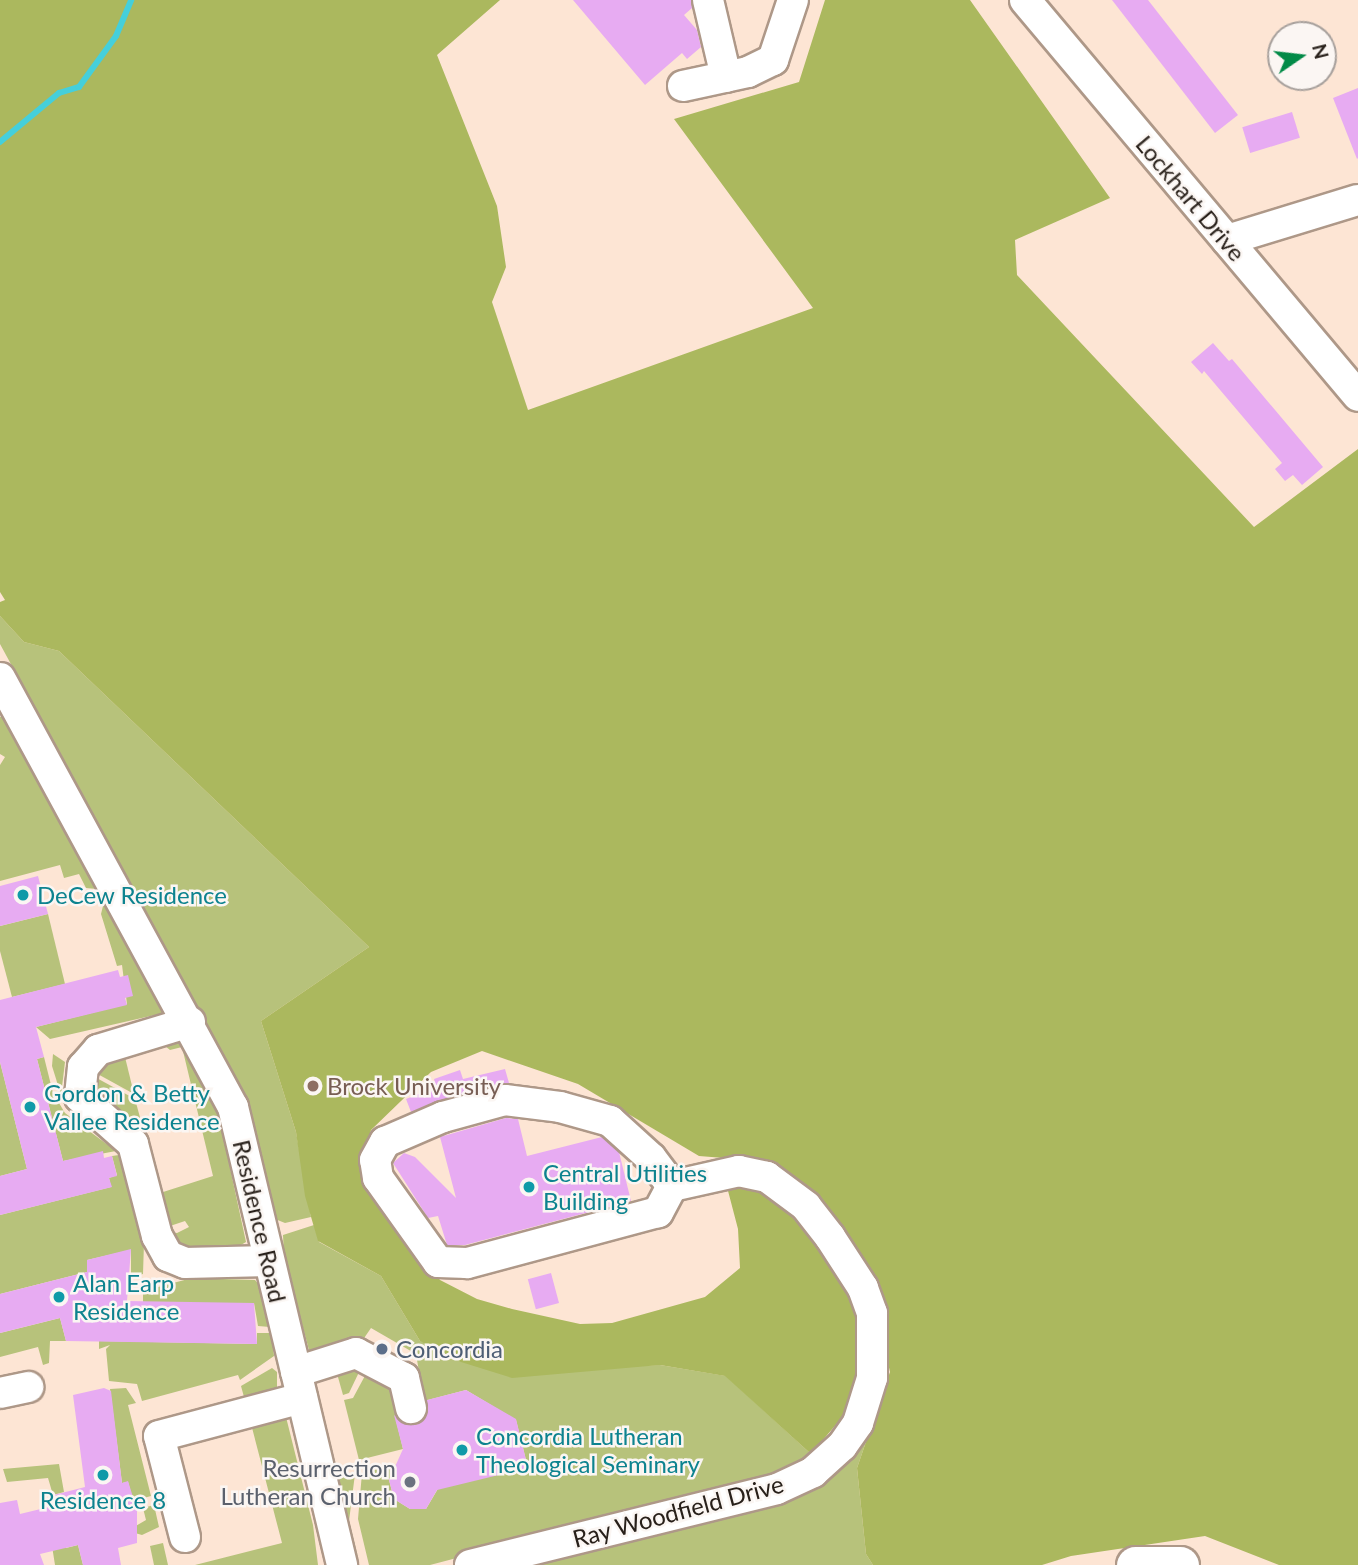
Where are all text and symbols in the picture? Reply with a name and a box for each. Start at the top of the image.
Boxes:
north arrow [1267,21,1337,91]
text: N [1308,41,1334,61]
street label: Lockhart Drive [1130,129,1252,267]
place label: DeCew Residence [37,881,228,909]
marker: DeCew Residence [15,887,31,903]
place label: Brock University [327,1072,501,1100]
marker: Brock University [305,1078,321,1094]
place label: Gordon & Betty Vallee Residence [44,1079,220,1135]
marker: Gordon & Betty Vallee Residence [22,1099,38,1115]
street label: Residence Road [227,1137,293,1305]
place label: Central Utilities Building [543,1159,707,1215]
marker: Central Utilities Building [521,1179,537,1195]
place label: Alan Earp Residence [73,1269,179,1325]
marker: Alan Earp Residence [51,1289,67,1305]
place label: Concordia [396,1335,503,1363]
marker: Concordia [374,1341,390,1357]
place label: Concordia Lutheran Theological Seminary [476,1422,700,1478]
marker: Concordia Lutheran Theological Seminary [454,1442,470,1458]
place label: Resurrection Lutheran Church [220,1454,396,1510]
marker: Residence 8 [95,1467,111,1483]
street label: Ray Woodfield Drive [569,1469,787,1553]
marker: Resurrection Lutheran Church [402,1474,418,1490]
place label: Residence 8 [40,1486,166,1514]

